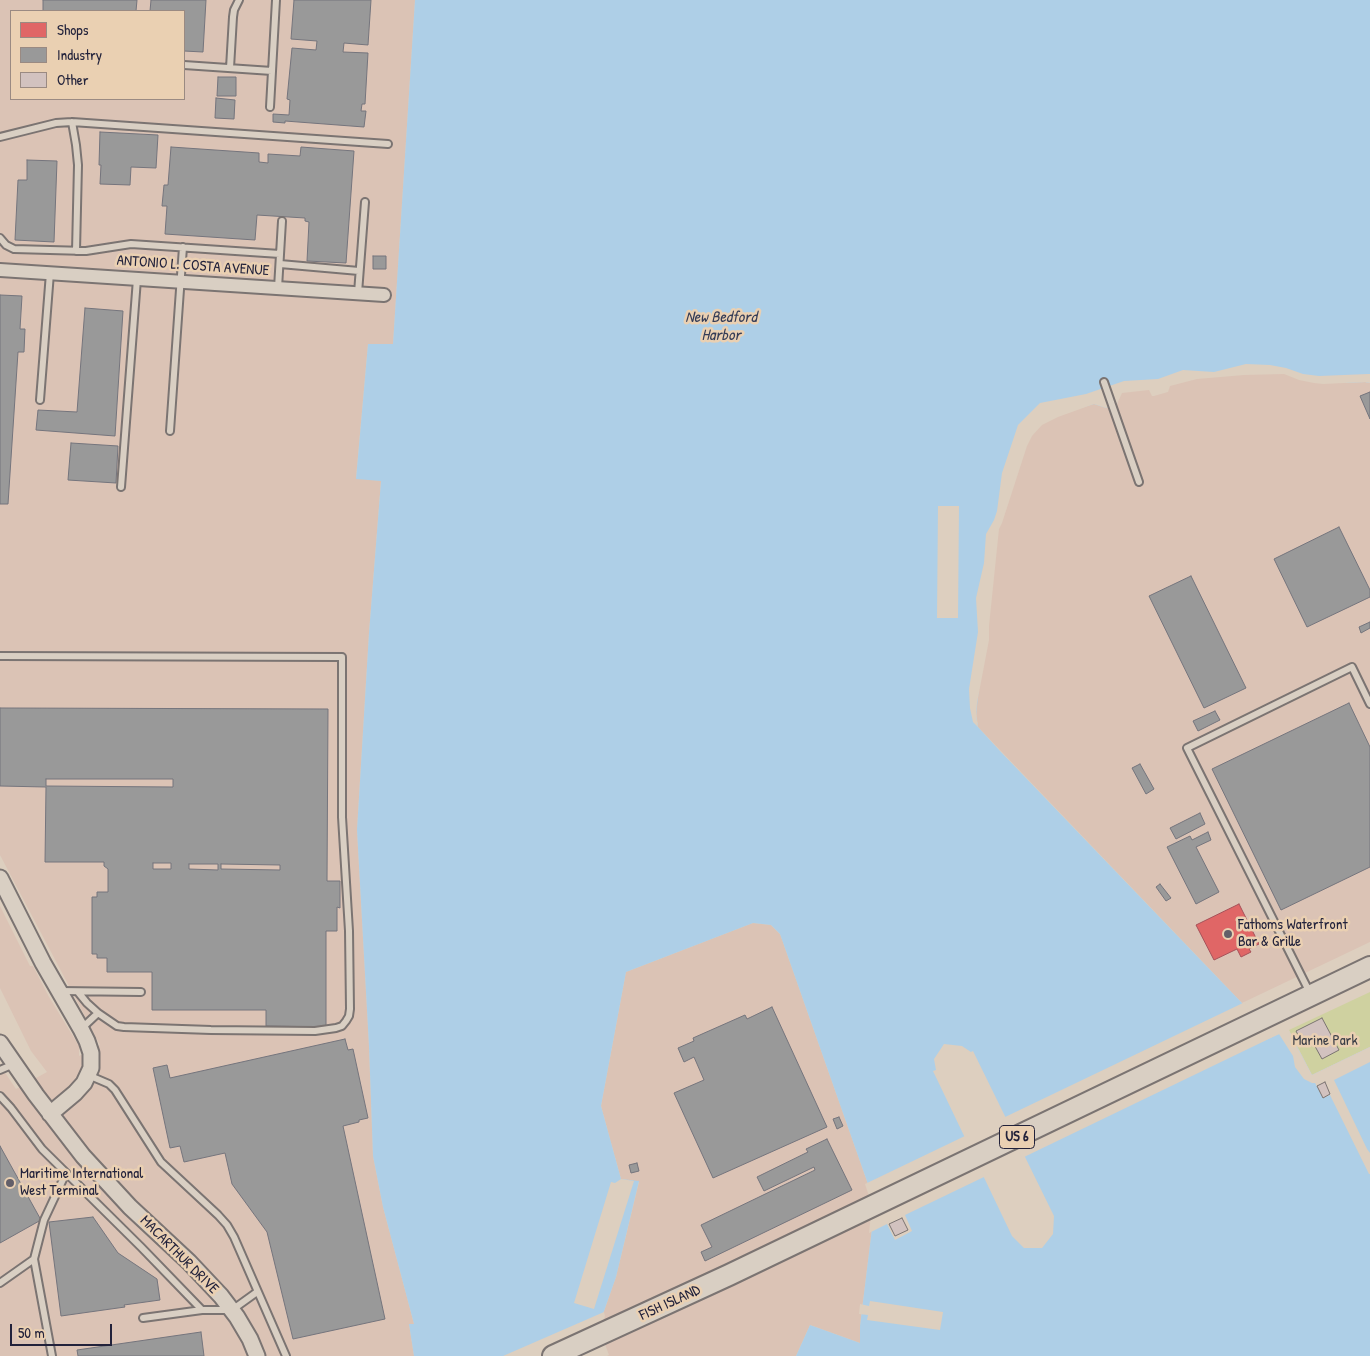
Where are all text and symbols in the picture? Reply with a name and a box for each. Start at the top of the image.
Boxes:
legend [10,10,185,100]
text: Shops [57,19,88,40]
text: Industry [57,44,102,65]
text: Other [57,69,89,90]
street label: ANTONIO L. COSTA AVENUE [116,252,270,280]
water label: New Bedford Harbor [685,308,757,346]
place label: Fathoms Waterfront Bar & Grille [1238,916,1348,951]
marker: Fathoms Waterfront Bar & Grille [1222,928,1234,940]
park label: Marine Park [1292,1032,1358,1050]
road number: US 6 [1000,1126,1034,1148]
place label: Maritime International West Terminal [20,1165,143,1200]
marker: Maritime International West Terminal [4,1177,16,1189]
street label: MACARTHUR DRIVE [136,1212,222,1298]
street label: FISH ISLAND [637,1281,703,1325]
scale bar [12,1314,115,1346]
text: 50 m [18,1322,45,1343]

